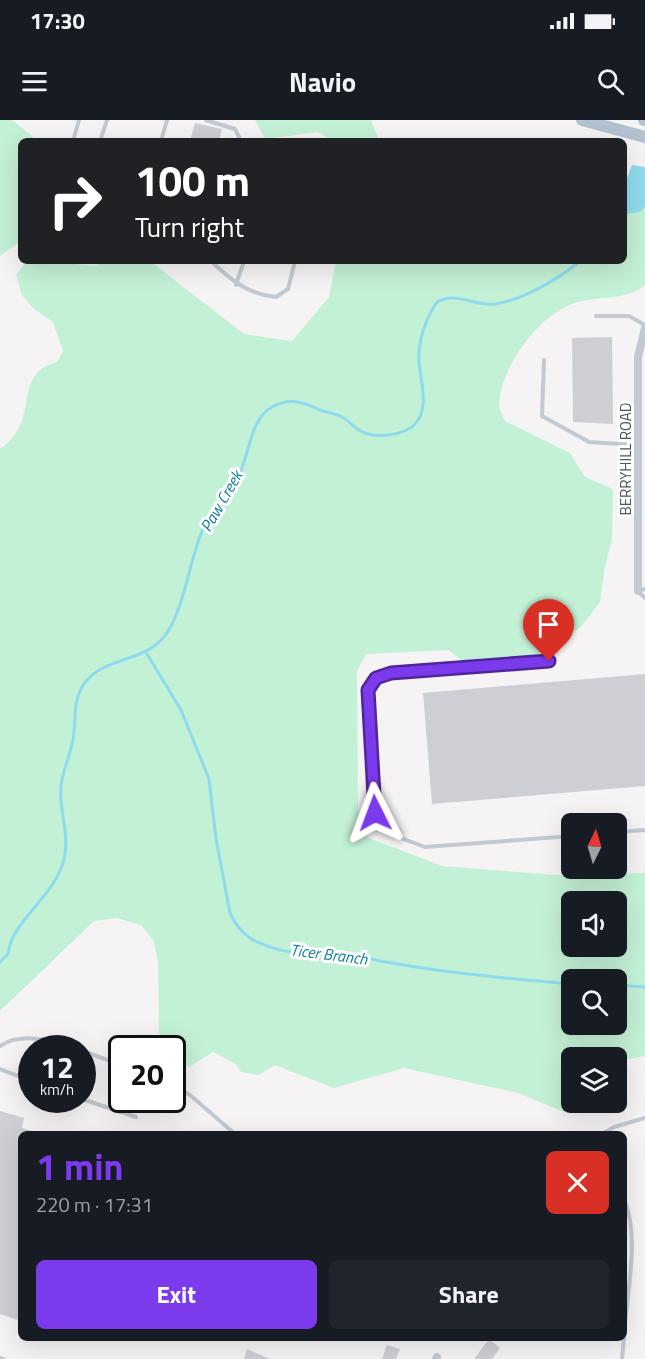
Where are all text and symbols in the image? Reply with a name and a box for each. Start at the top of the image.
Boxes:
text: 17:30 [30,4,85,38]
text: Navio [289,61,356,102]
icon: menu [18,65,51,98]
icon: search [594,65,627,98]
text: 100 m [135,148,250,212]
icon: right [36,162,114,240]
text: Turn right [135,206,244,247]
street label: BERRYHILL ROAD [614,403,637,515]
water label: Paw Creek [194,464,249,536]
pin [523,599,574,661]
icon: arrive [532,608,565,641]
position arrow [343,781,407,845]
north arrow [561,813,627,879]
map controls [561,813,627,1113]
button: sound [561,891,627,957]
water label: Ticer Branch [289,937,370,971]
button: search [561,969,627,1035]
speed limit sign: 20 [108,1035,186,1113]
text: 12 [40,1044,74,1090]
button: layers [561,1047,627,1113]
text: km/h [40,1078,74,1101]
text: 1 min [36,1139,123,1194]
button: close [546,1151,609,1214]
text: 220 m · 17:31 [36,1189,153,1220]
button: Exit [36,1260,317,1329]
button: Share [329,1260,609,1329]

